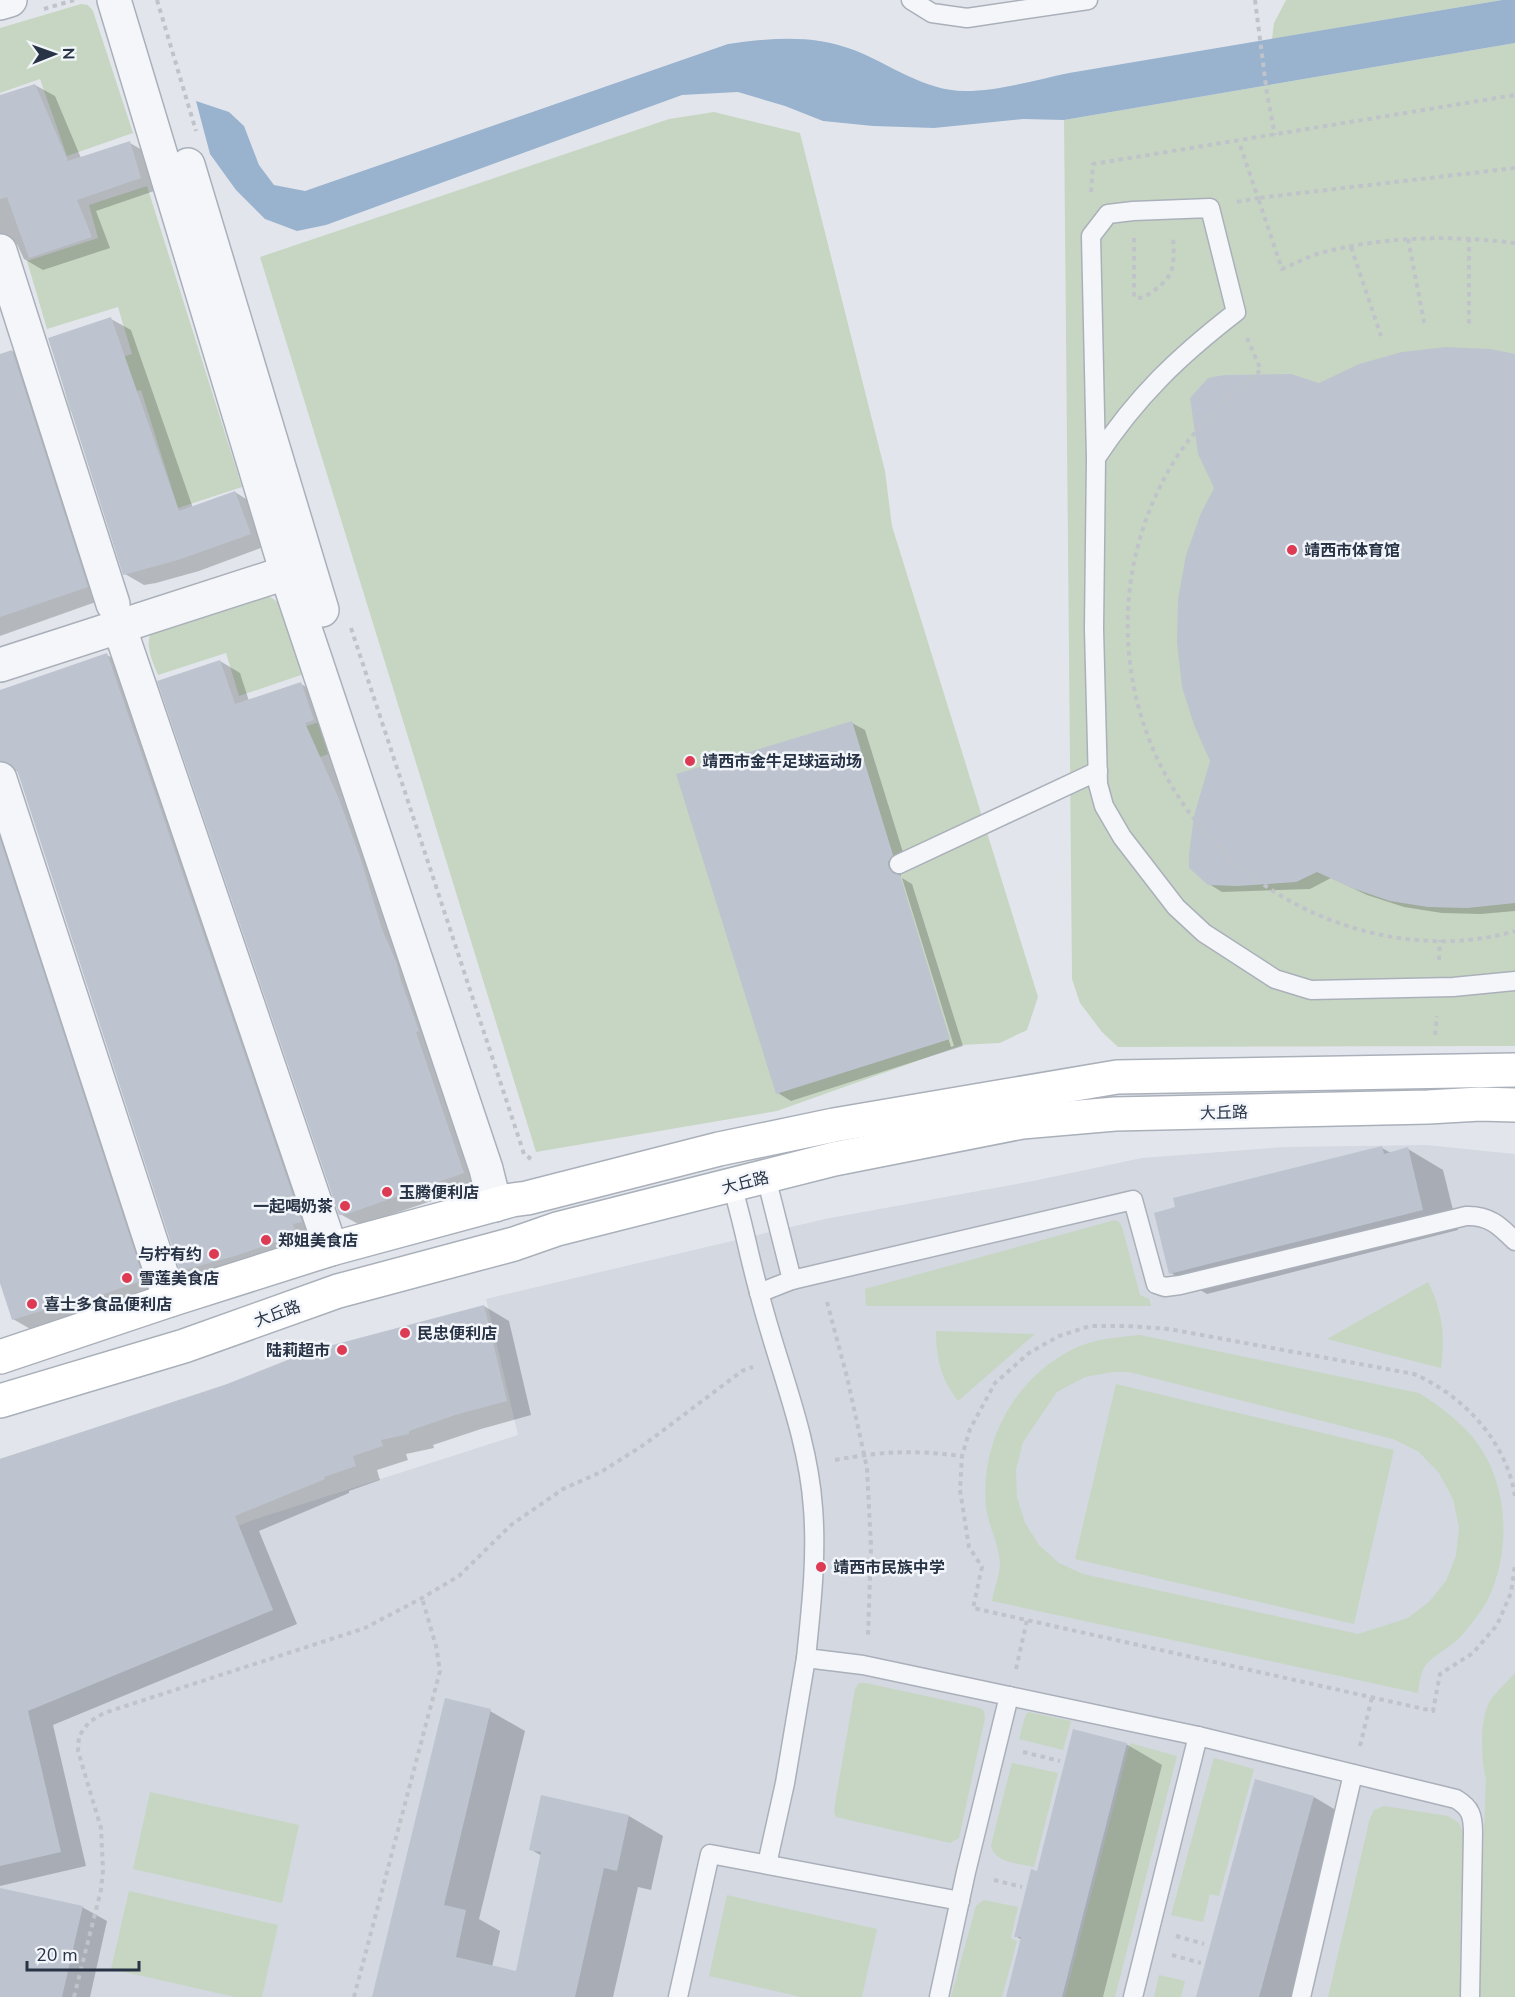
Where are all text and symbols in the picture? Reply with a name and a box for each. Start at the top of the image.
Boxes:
north arrow [24,24,84,84]
text: N [57,48,79,60]
place label: 靖西市体育馆 [1304,540,1400,562]
marker: 靖西市体育馆 [1285,543,1299,557]
place label: 靖西市金牛足球运动场 [702,751,862,773]
marker: 靖西市金牛足球运动场 [683,754,697,768]
street label: 大丘路 [1200,1102,1248,1124]
street label: 大丘路 [719,1166,771,1199]
place label: 玉腾便利店 [399,1182,479,1204]
marker: 玉腾便利店 [380,1185,394,1199]
place label: 一起喝奶茶 [253,1196,333,1218]
marker: 一起喝奶茶 [338,1199,352,1213]
place label: 郑姐美食店 [278,1230,358,1252]
marker: 郑姐美食店 [259,1233,273,1247]
place label: 与柠有约 [138,1244,202,1266]
marker: 与柠有约 [207,1247,221,1261]
place label: 雪莲美食店 [139,1268,219,1290]
marker: 雪莲美食店 [120,1271,134,1285]
place label: 喜士多食品便利店 [44,1294,172,1316]
street label: 大丘路 [251,1295,304,1332]
marker: 喜士多食品便利店 [25,1297,39,1311]
place label: 民忠便利店 [417,1323,497,1345]
marker: 民忠便利店 [398,1326,412,1340]
place label: 陆莉超市 [266,1340,330,1362]
marker: 陆莉超市 [335,1343,349,1357]
place label: 靖西市民族中学 [833,1557,945,1579]
marker: 靖西市民族中学 [814,1560,828,1574]
scale bar [27,1934,140,1972]
text: 20 m [36,1943,78,1967]

